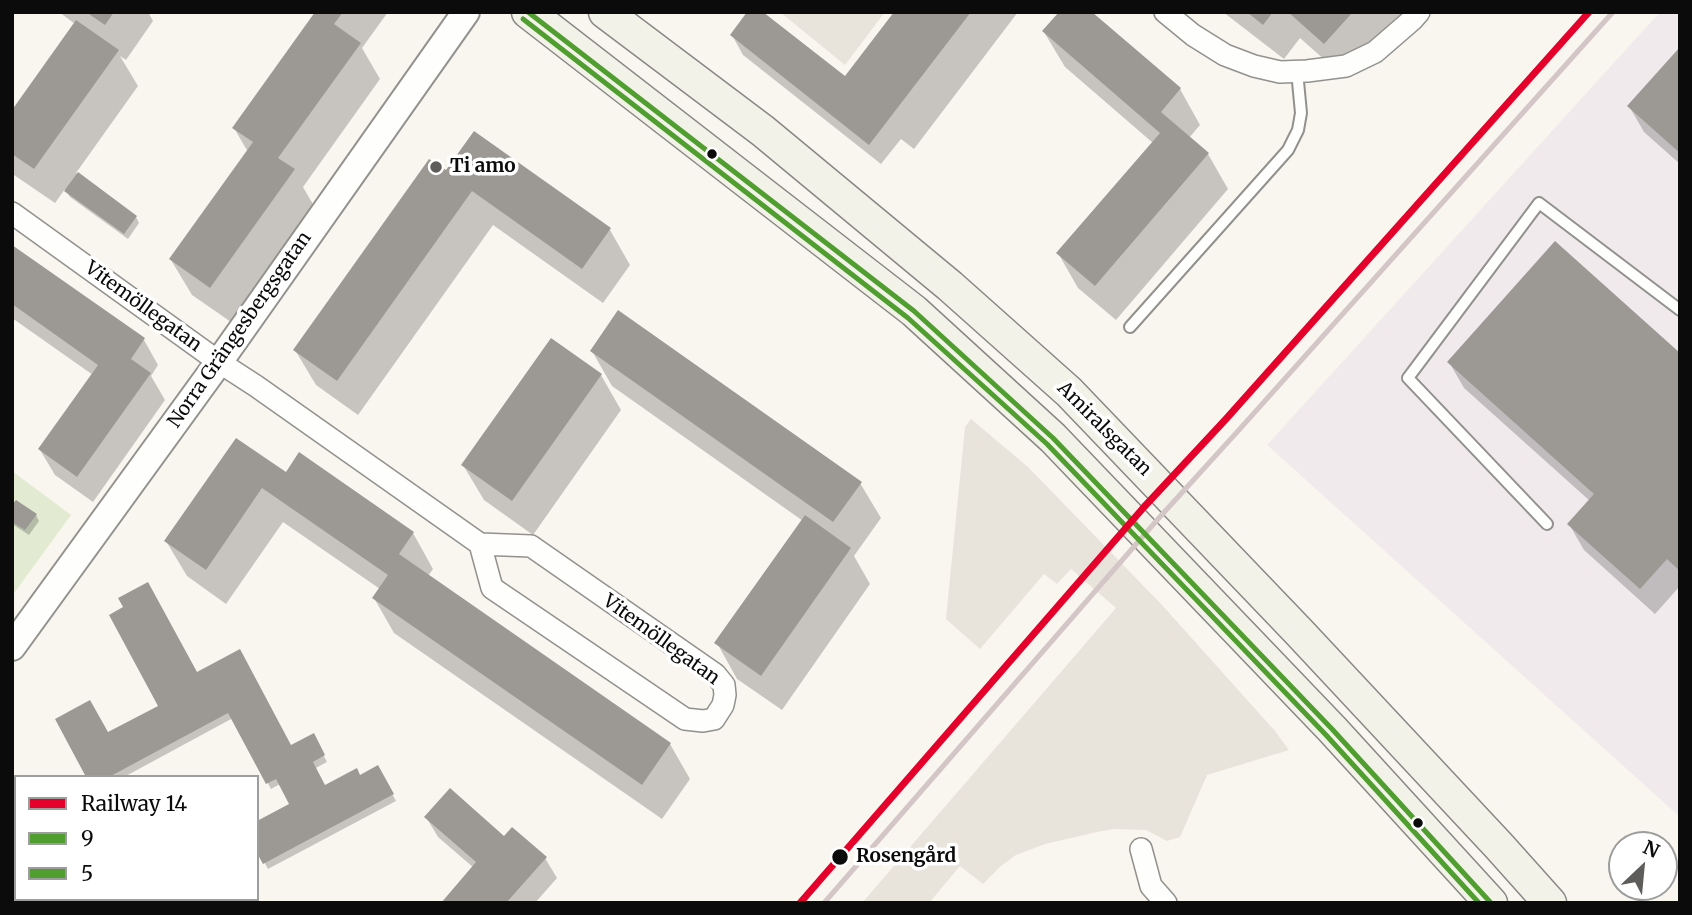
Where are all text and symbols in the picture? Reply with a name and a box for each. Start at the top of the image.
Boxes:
unlabelled marker [705,147,719,161]
place label: Ti amo [450,156,516,178]
marker: Ti amo [428,159,444,175]
street label: Norra Grängesbergsgatan [163,227,317,433]
street label: Vitemöllegatan [80,257,206,357]
street label: Amiralsgatan [1052,377,1156,481]
street label: Vitemöllegatan [598,590,724,690]
legend [14,775,259,901]
text: Railway 14 [81,790,187,817]
unlabelled marker [1411,816,1425,830]
text: 9 [81,825,94,852]
north arrow [1608,831,1678,901]
text: N [1639,835,1663,863]
place label: Rosengård [856,846,956,868]
marker: Rosengård [830,847,850,867]
text: 5 [81,860,93,887]

